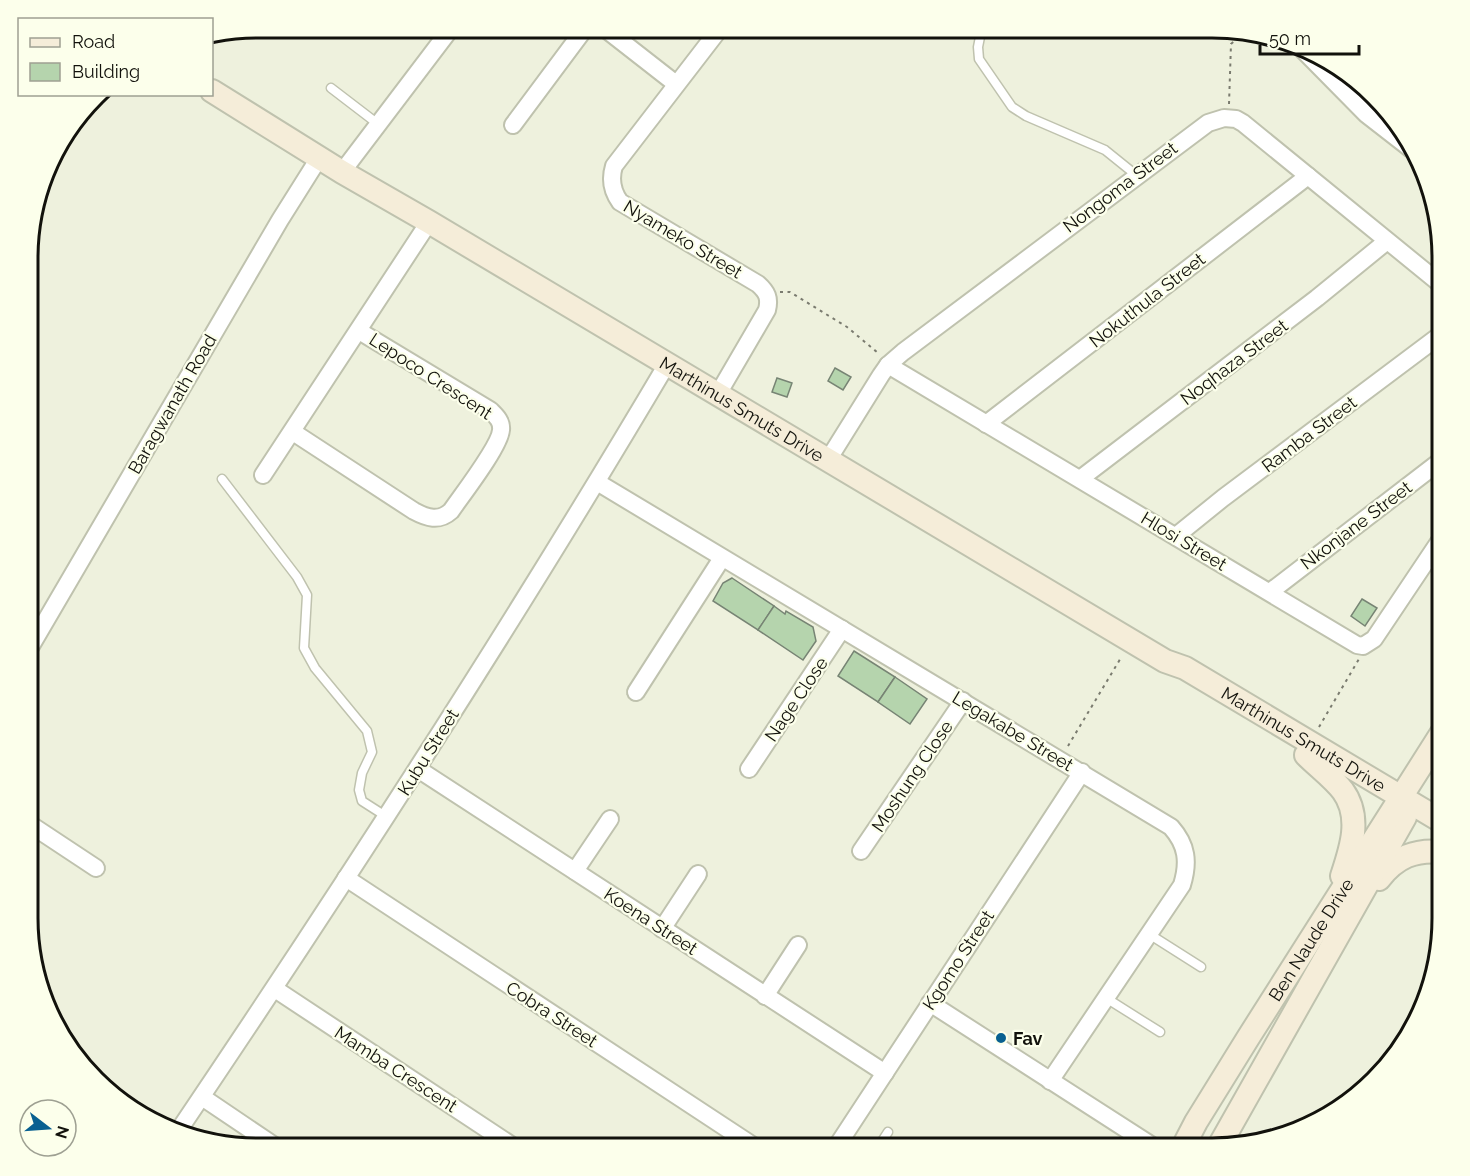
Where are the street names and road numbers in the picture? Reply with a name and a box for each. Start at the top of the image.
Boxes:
street label: Nongoma Street [1059,137,1181,237]
street label: Nyameko Street [620,195,746,283]
street label: Nokuthula Street [1085,248,1209,352]
street label: Noqhaza Street [1176,315,1292,409]
street label: Lepoco Crescent [366,328,496,424]
street label: Baragwanath Road [123,330,221,478]
street label: Marthinus Smuts Drive [656,352,828,466]
street label: Ramba Street [1257,391,1361,477]
street label: Nkonjane Street [1296,476,1416,574]
street label: Hlosi Street [1137,507,1231,575]
street label: Nage Close [760,653,832,745]
street label: Marthinus Smuts Drive [1218,682,1390,796]
street label: Legakabe Street [949,687,1077,775]
street label: Kubu Street [393,705,463,799]
street label: Moshung Close [867,716,957,836]
street label: Ben Naude Drive [1264,874,1358,1005]
street label: Koena Street [600,883,702,959]
street label: Kgomo Street [918,906,998,1014]
street label: Cobra Street [502,977,602,1051]
street label: Mamba Crescent [331,1022,461,1116]

